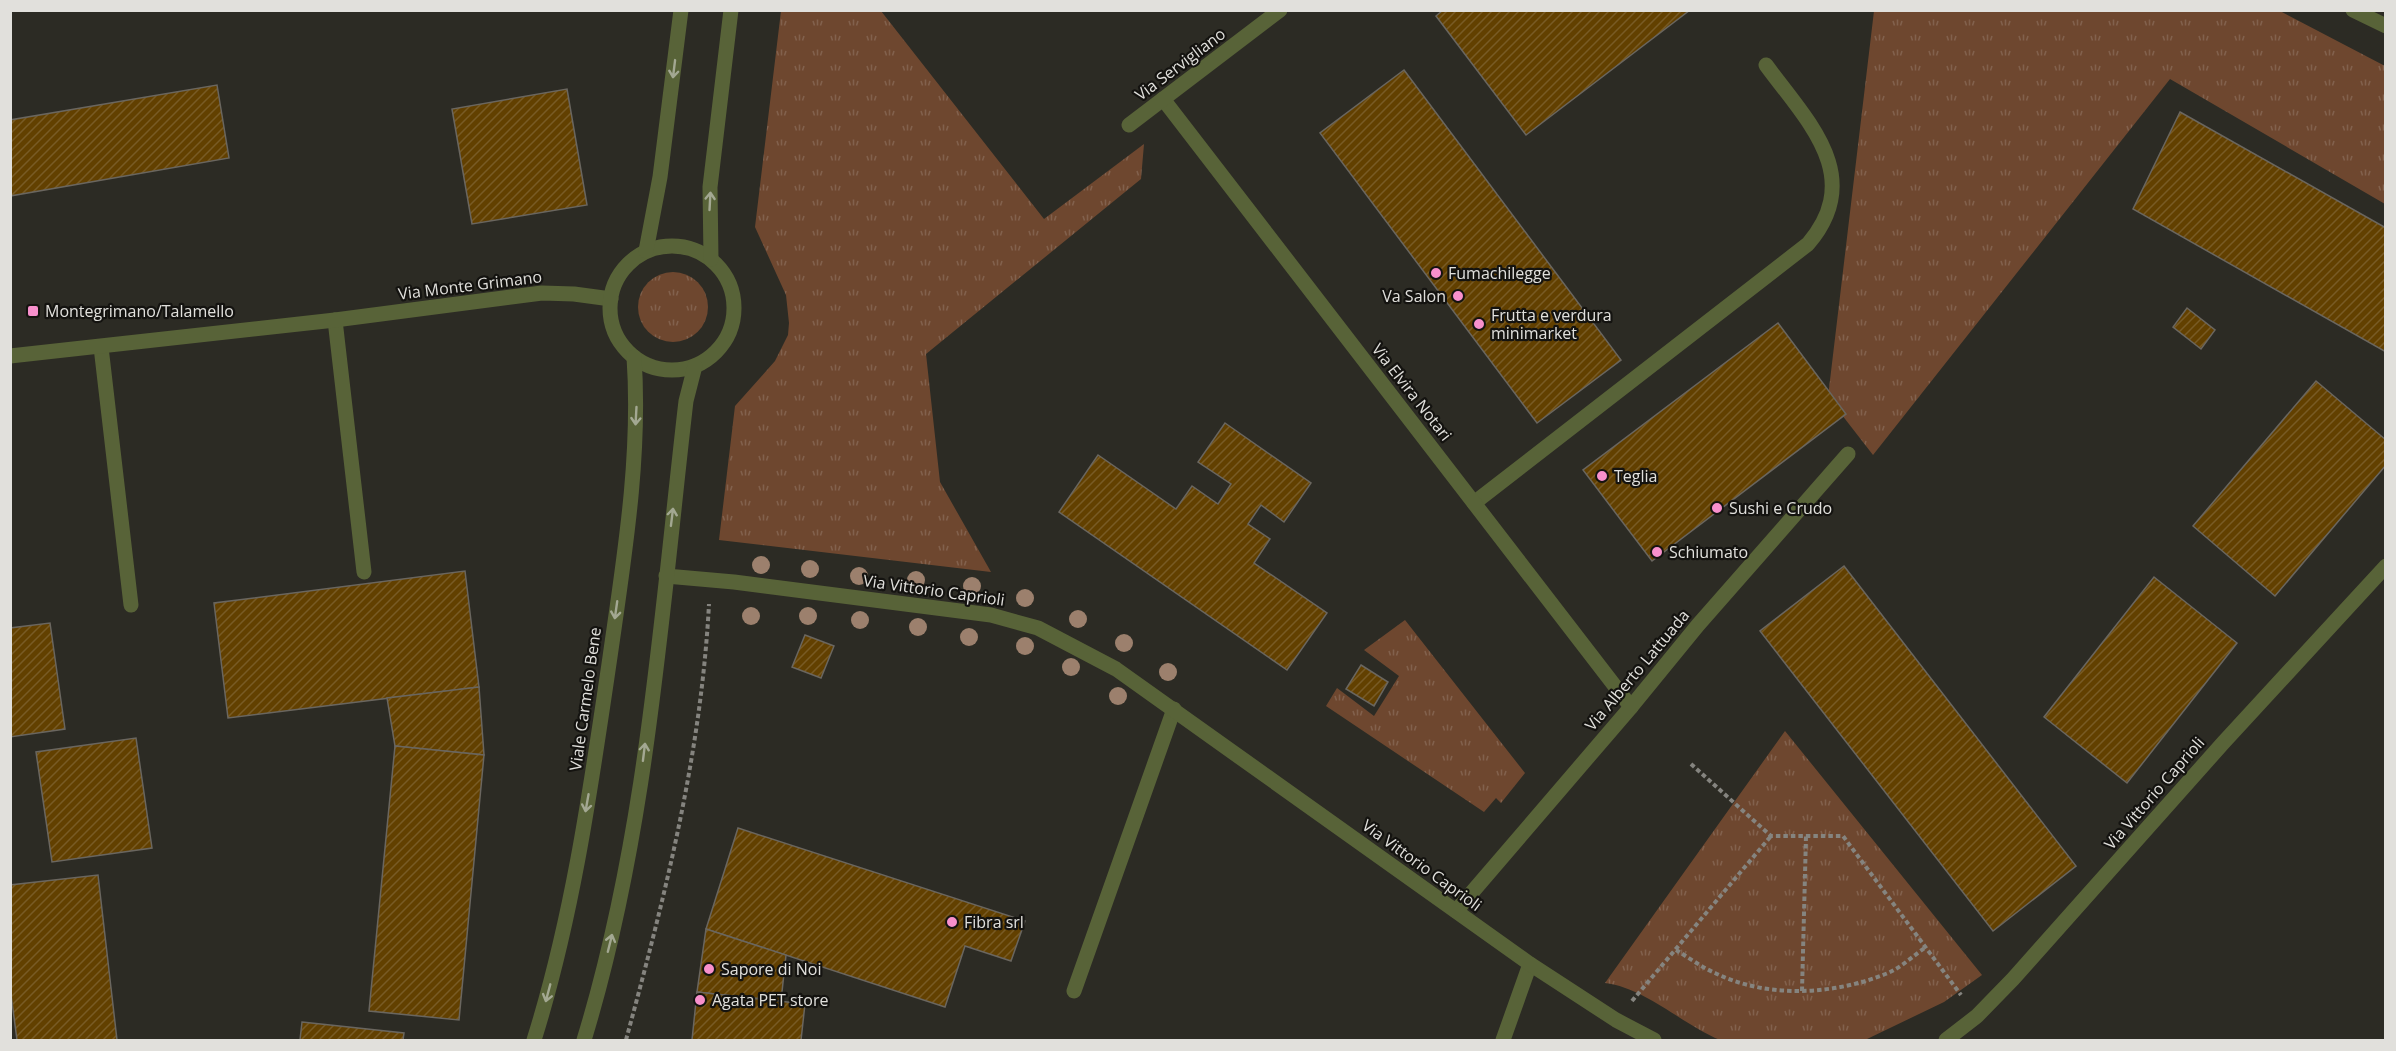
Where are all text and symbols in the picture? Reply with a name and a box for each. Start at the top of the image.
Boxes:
street label: Via Servigliano [1130,23,1230,105]
one-way arrow [668,58,679,78]
one-way arrow [704,191,715,211]
place label: Fumachilegge [1448,262,1551,284]
street label: Via Monte Grimano [397,265,543,305]
marker: Fumachilegge [1429,266,1443,280]
place label: Va Salon [1382,285,1446,307]
marker: Va Salon [1451,289,1465,303]
place label: Montegrimano/Talamello [45,300,234,322]
marker: Montegrimano/Talamello [26,304,40,318]
place label: Frutta e verdura minimarket [1491,304,1612,344]
marker: Frutta e verdura minimarket [1472,317,1486,331]
street label: Via Elvira Notari [1367,339,1457,445]
one-way arrow [630,405,641,425]
place label: Teglia [1614,465,1657,487]
marker: Teglia [1595,469,1609,483]
place label: Sushi e Crudo [1729,497,1832,519]
marker: Sushi e Crudo [1710,501,1724,515]
one-way arrow [667,508,678,528]
place label: Schiumato [1669,541,1748,563]
marker: Schiumato [1650,545,1664,559]
street label: Via Vittorio Caprioli [862,569,1006,611]
one-way arrow [611,599,622,619]
street label: Via Alberto Lattuada [1580,605,1694,735]
street label: Viale Carmelo Bene [564,626,606,772]
street label: Via Vittorio Caprioli [2099,732,2209,854]
one-way arrow [639,742,650,762]
one-way arrow [582,792,593,812]
street label: Via Vittorio Caprioli [1358,814,1486,916]
place label: Fibra srl [964,911,1024,933]
marker: Fibra srl [945,915,959,929]
one-way arrow [604,934,616,953]
place label: Sapore di Noi [721,958,821,980]
marker: Sapore di Noi [702,962,716,976]
one-way arrow [541,984,553,1003]
place label: Agata PET store [712,989,828,1011]
marker: Agata PET store [693,993,707,1007]

